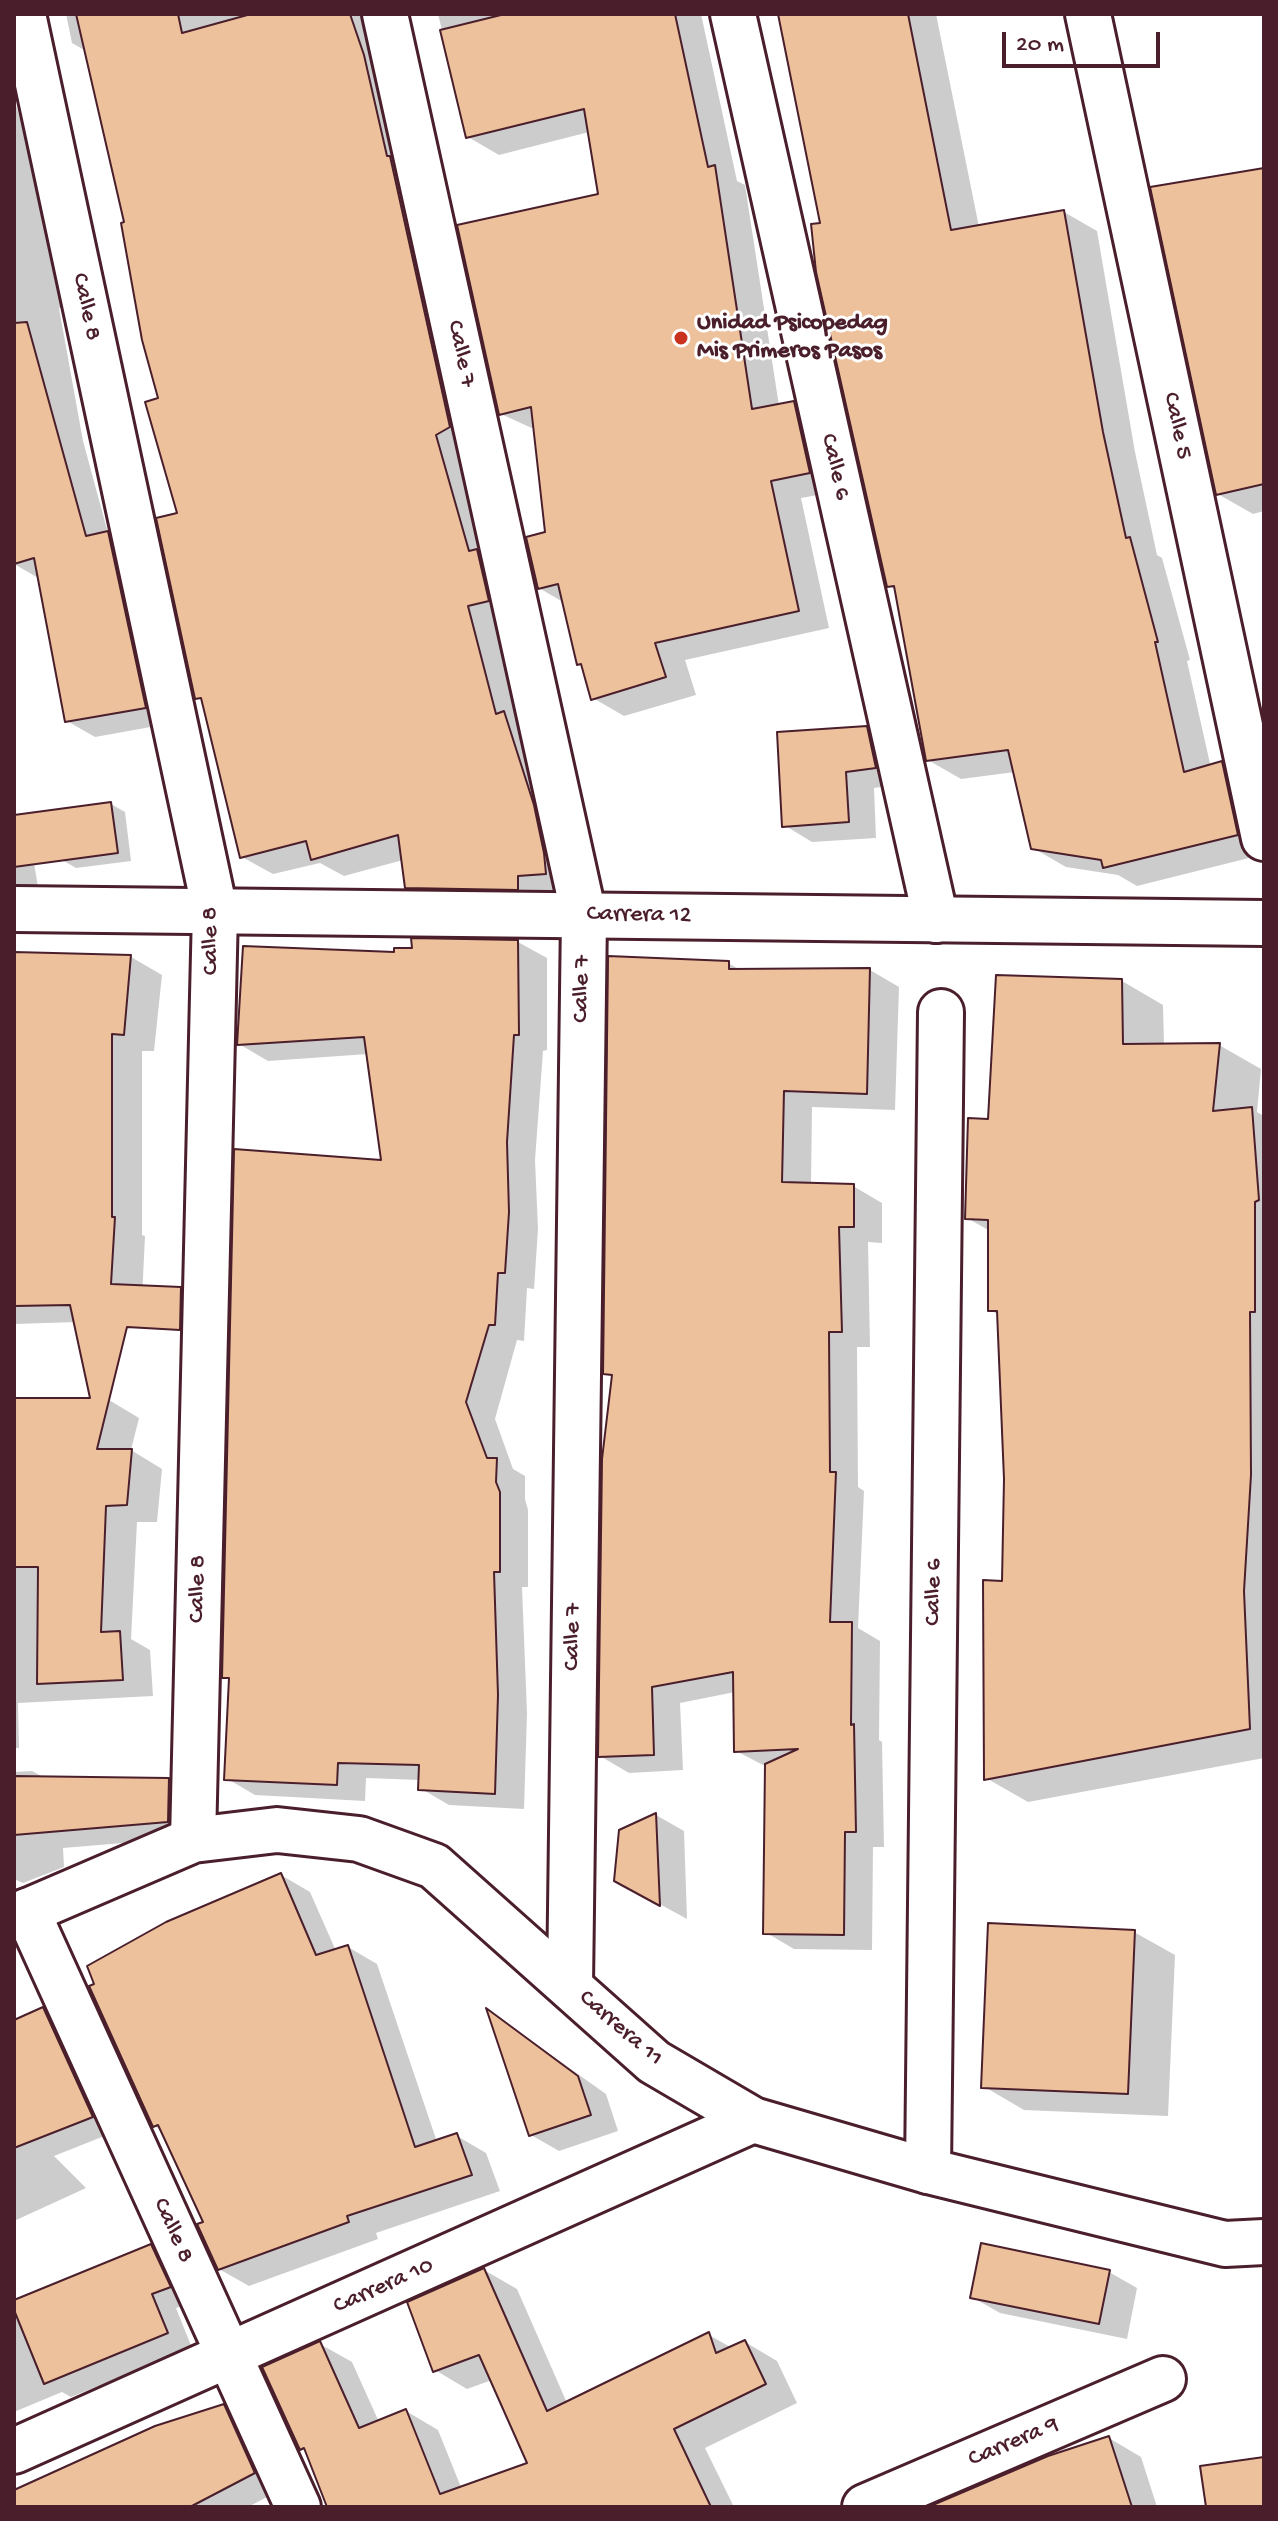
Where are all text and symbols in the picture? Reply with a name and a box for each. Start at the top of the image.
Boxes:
scale bar [1006,16,1164,66]
text: 20 m [1016,31,1064,60]
street label: Calle 8 [64,271,106,343]
place label: Unidad Psicopedag Mis Primeros Pasos [697,310,888,366]
street label: Calle 7 [439,318,481,390]
marker: Unidad Psicopedag Mis Primeros Pasos [672,329,690,347]
street label: Calle 5 [1155,390,1197,462]
street label: Calle 6 [812,431,856,503]
street label: Carrera 12 [586,901,692,931]
street label: Calle 8 [197,907,227,975]
street label: Calle 7 [568,955,598,1023]
street label: Calle 8 [184,1555,214,1623]
street label: Calle 6 [920,1558,950,1626]
street label: Calle 7 [559,1603,589,1671]
street label: Carrera 11 [572,1984,668,2074]
street label: Calle 8 [145,2194,199,2268]
street label: Carrera 10 [329,2252,439,2322]
street label: Carrera 9 [965,2411,1063,2475]

